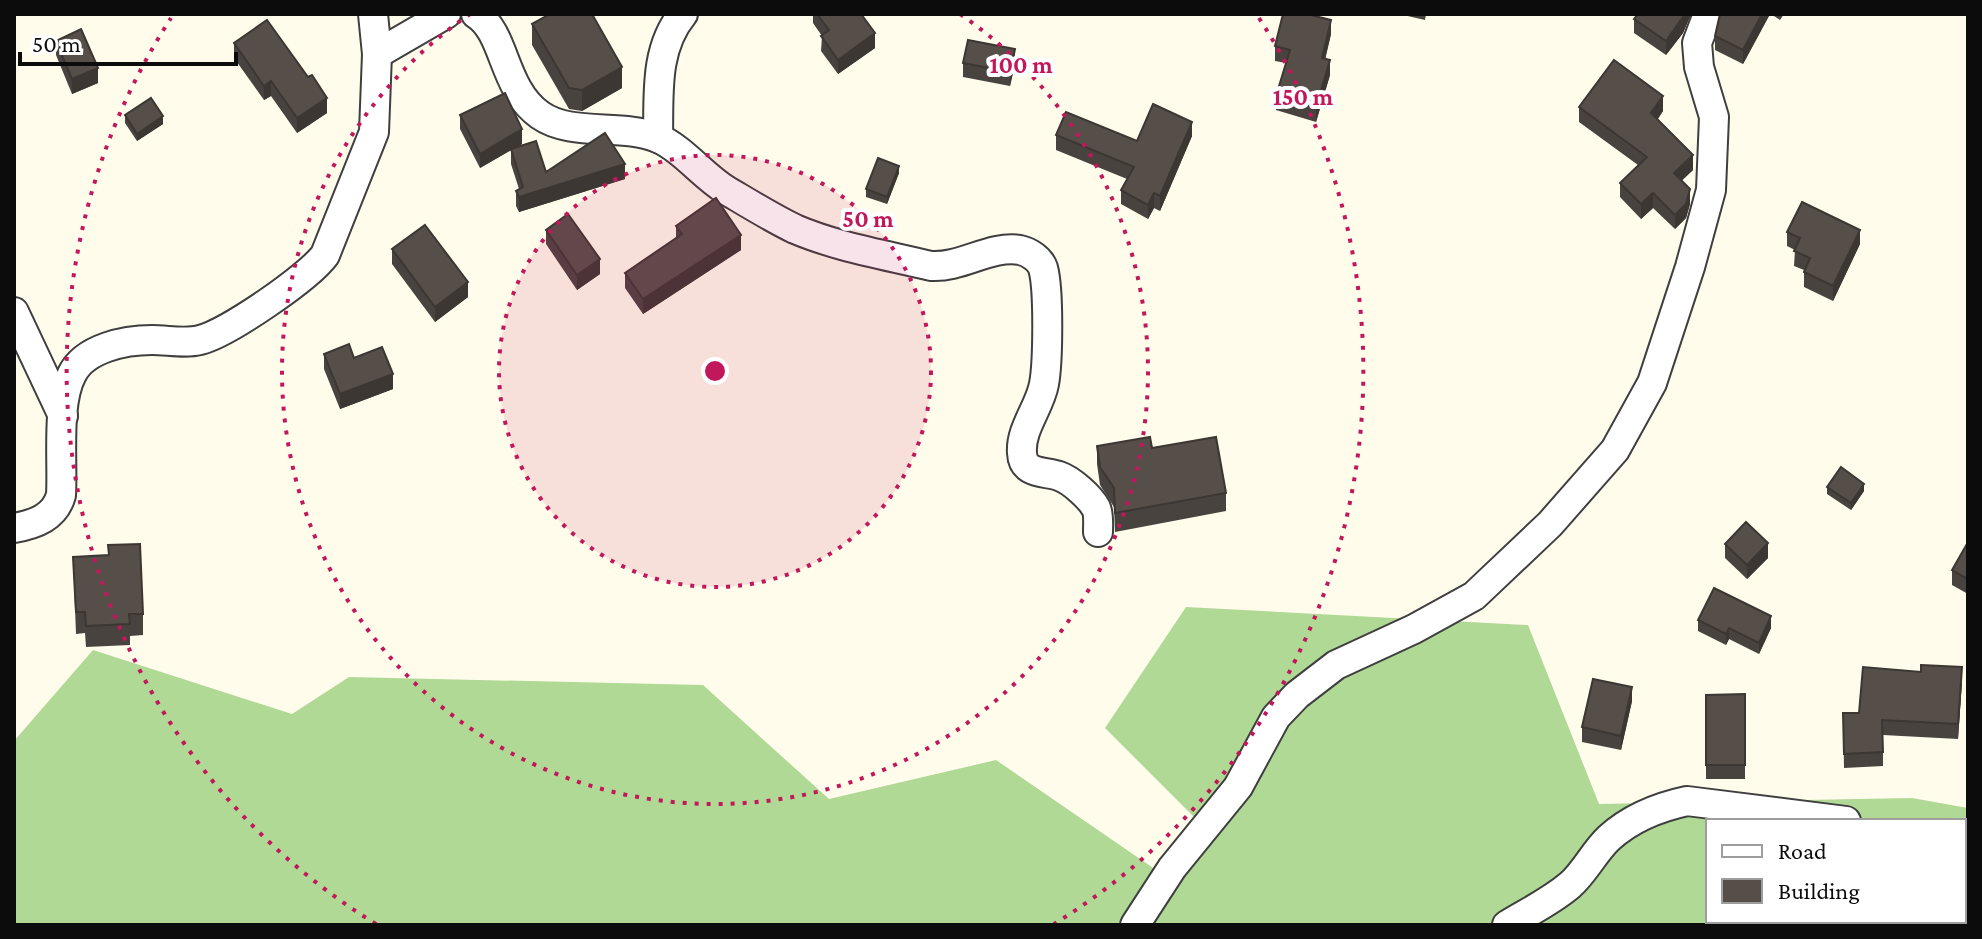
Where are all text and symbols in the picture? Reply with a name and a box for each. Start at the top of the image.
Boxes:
scale bar [20,16,236,66]
text: 50 m [32,30,81,57]
text: 100 m [989,51,1053,78]
text: 150 m [1273,83,1334,110]
text: 50 m [842,205,894,232]
centre of rings [701,357,729,385]
legend [1706,819,1966,923]
text: Road [1778,837,1827,864]
text: Building [1778,877,1860,904]

